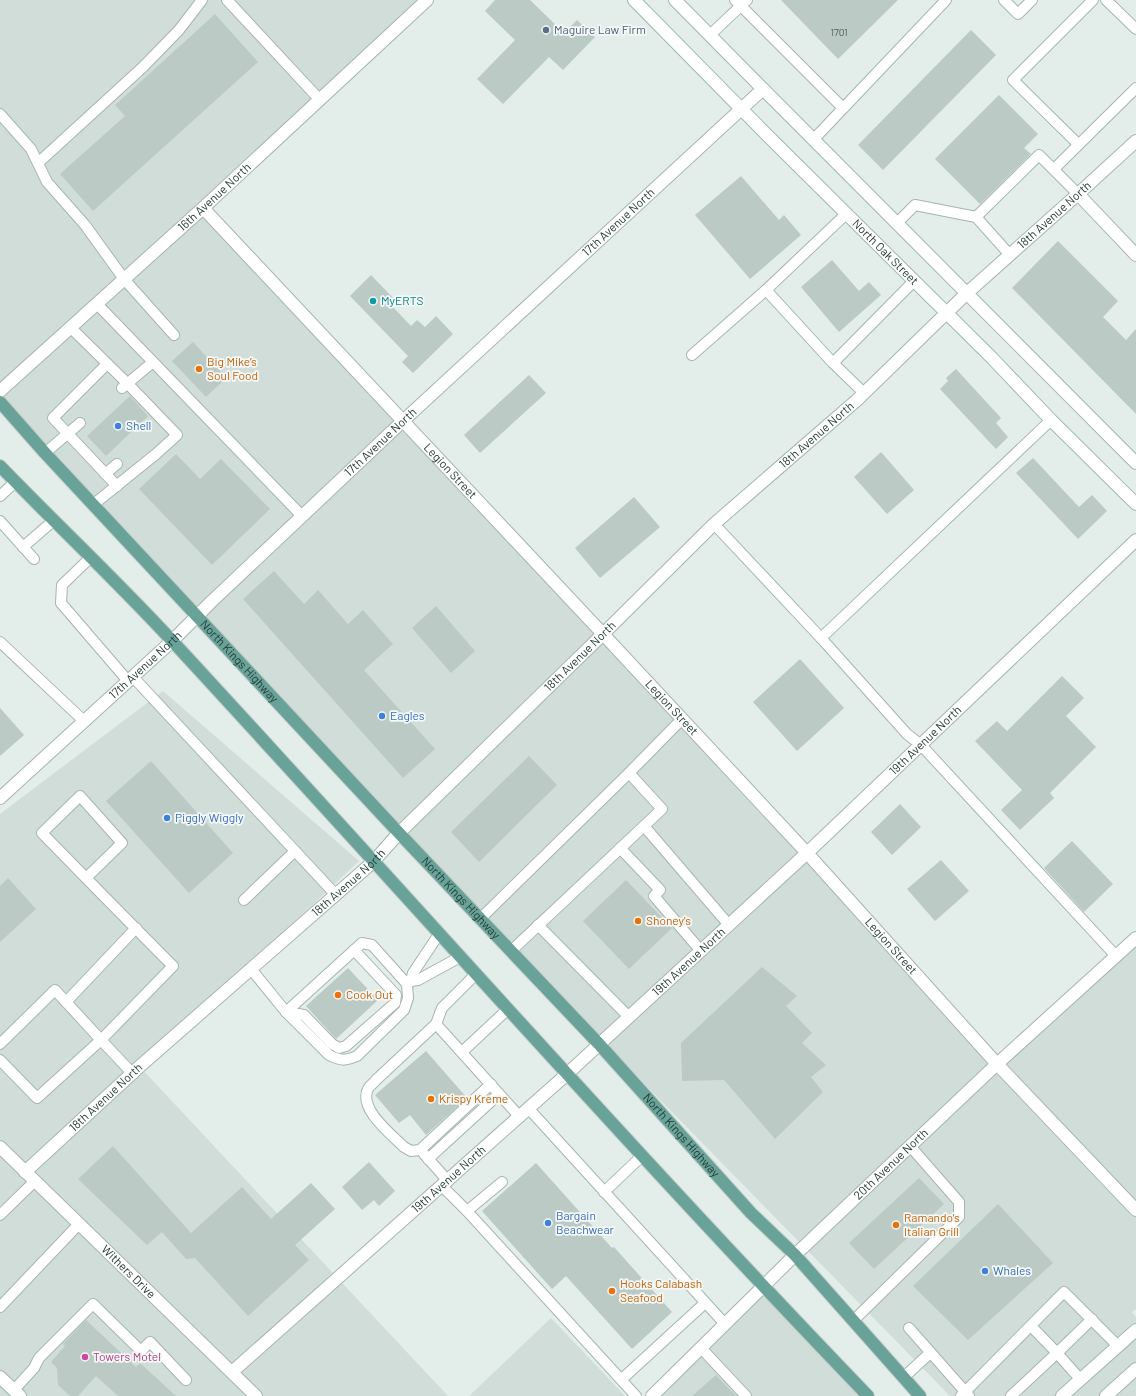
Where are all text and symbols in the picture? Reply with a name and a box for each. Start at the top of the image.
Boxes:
place label: Maguire Law Firm [554,22,646,36]
marker: Maguire Law Firm [541,25,551,35]
house number: 1701 [830,26,848,38]
street label: 16th Avenue North [174,159,253,234]
street label: 18th Avenue North [1014,178,1093,251]
street label: 17th Avenue North [579,185,657,258]
street label: North Oak Street [850,216,922,287]
place label: MyERTS [381,293,424,307]
marker: MyERTS [368,296,378,306]
place label: Big Mike’s Soul Food [207,354,258,382]
marker: Big Mike’s Soul Food [194,364,204,374]
street label: 18th Avenue North [776,398,856,471]
street label: 17th Avenue North [341,404,419,479]
place label: Shell [126,418,151,432]
marker: Shell [113,421,123,431]
street label: Legion Street [421,440,480,501]
street label: North Kings Highway [198,617,282,705]
street label: 18th Avenue North [541,618,618,694]
street label: 17th Avenue North [105,628,184,701]
street label: Legion Street [643,676,702,738]
street label: 19th Avenue North [886,702,964,777]
place label: Eagles [390,708,425,722]
marker: Eagles [377,711,387,721]
place label: Piggly Wiggly [175,810,244,824]
marker: Piggly Wiggly [162,813,172,823]
street label: 18th Avenue North [308,845,388,919]
street label: North Kings Highway [419,853,504,942]
place label: Shoney's [646,913,691,927]
street label: Legion Street [863,914,921,977]
marker: Shoney's [633,916,643,926]
street label: 19th Avenue North [649,924,728,998]
place label: Cook Out [346,987,393,1001]
marker: Cook Out [333,990,343,1000]
street label: 18th Avenue North [66,1060,145,1134]
street label: North Kings Highway [641,1090,723,1180]
place label: Krispy Kreme [439,1091,508,1105]
marker: Krispy Kreme [426,1094,436,1104]
street label: 20th Avenue North [850,1125,930,1202]
street label: 19th Avenue North [408,1142,488,1215]
place label: Bargain Beachwear [556,1208,615,1236]
place label: Ramando's Italian Grill [904,1210,960,1238]
marker: Bargain Beachwear [543,1218,553,1228]
marker: Ramando's Italian Grill [891,1220,901,1230]
street label: Withers Drive [99,1242,159,1301]
place label: Whales [993,1263,1031,1277]
marker: Whales [980,1266,990,1276]
place label: Hooks Calabash Seafood [620,1276,702,1304]
marker: Hooks Calabash Seafood [607,1286,617,1296]
place label: Towers Motel [93,1349,161,1363]
marker: Towers Motel [80,1352,90,1362]

